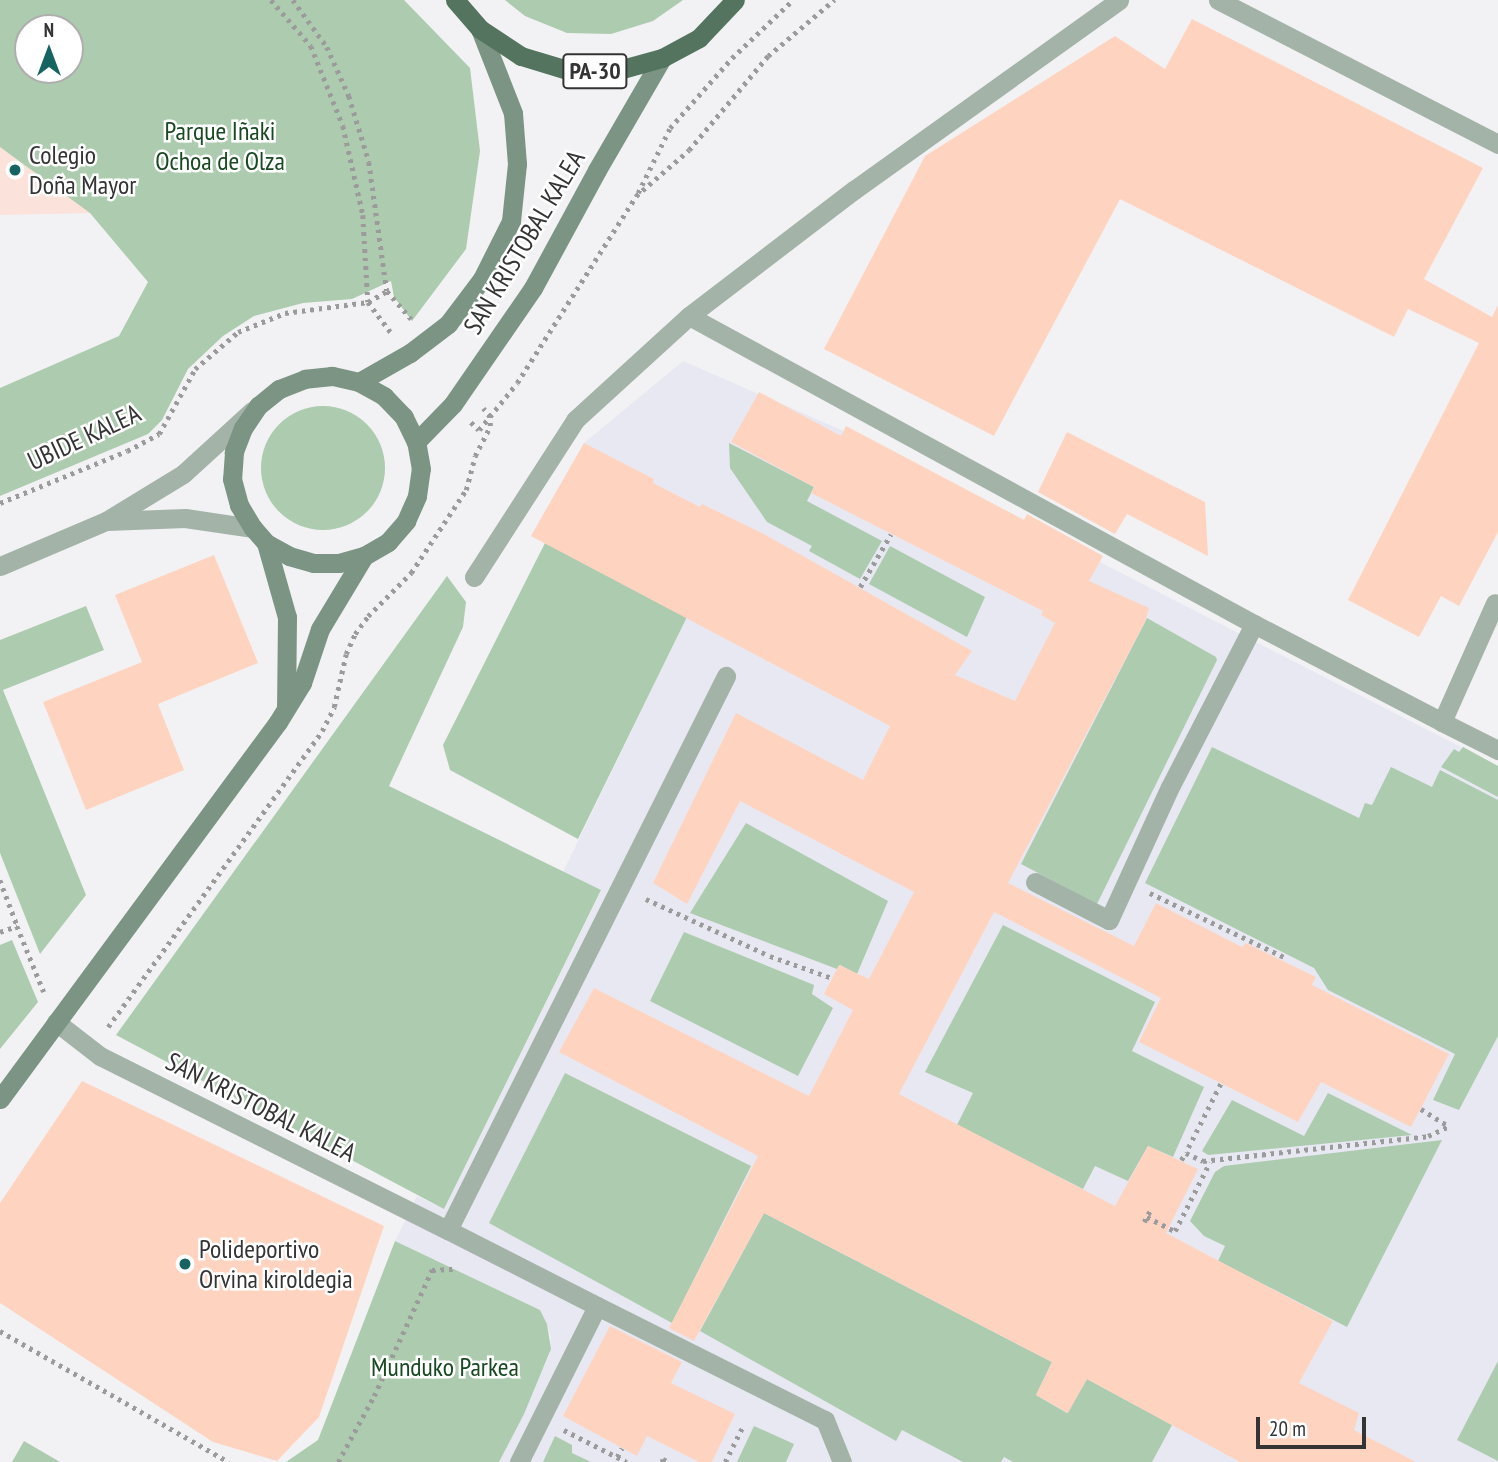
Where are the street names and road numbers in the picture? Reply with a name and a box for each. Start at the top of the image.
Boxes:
road number: PA-30 [562,50,628,92]
street label: SAN KRISTOBAL KALEA [457,144,591,340]
street label: UBIDE KALEA [23,397,145,477]
street label: SAN KRISTOBAL KALEA [160,1045,362,1169]

